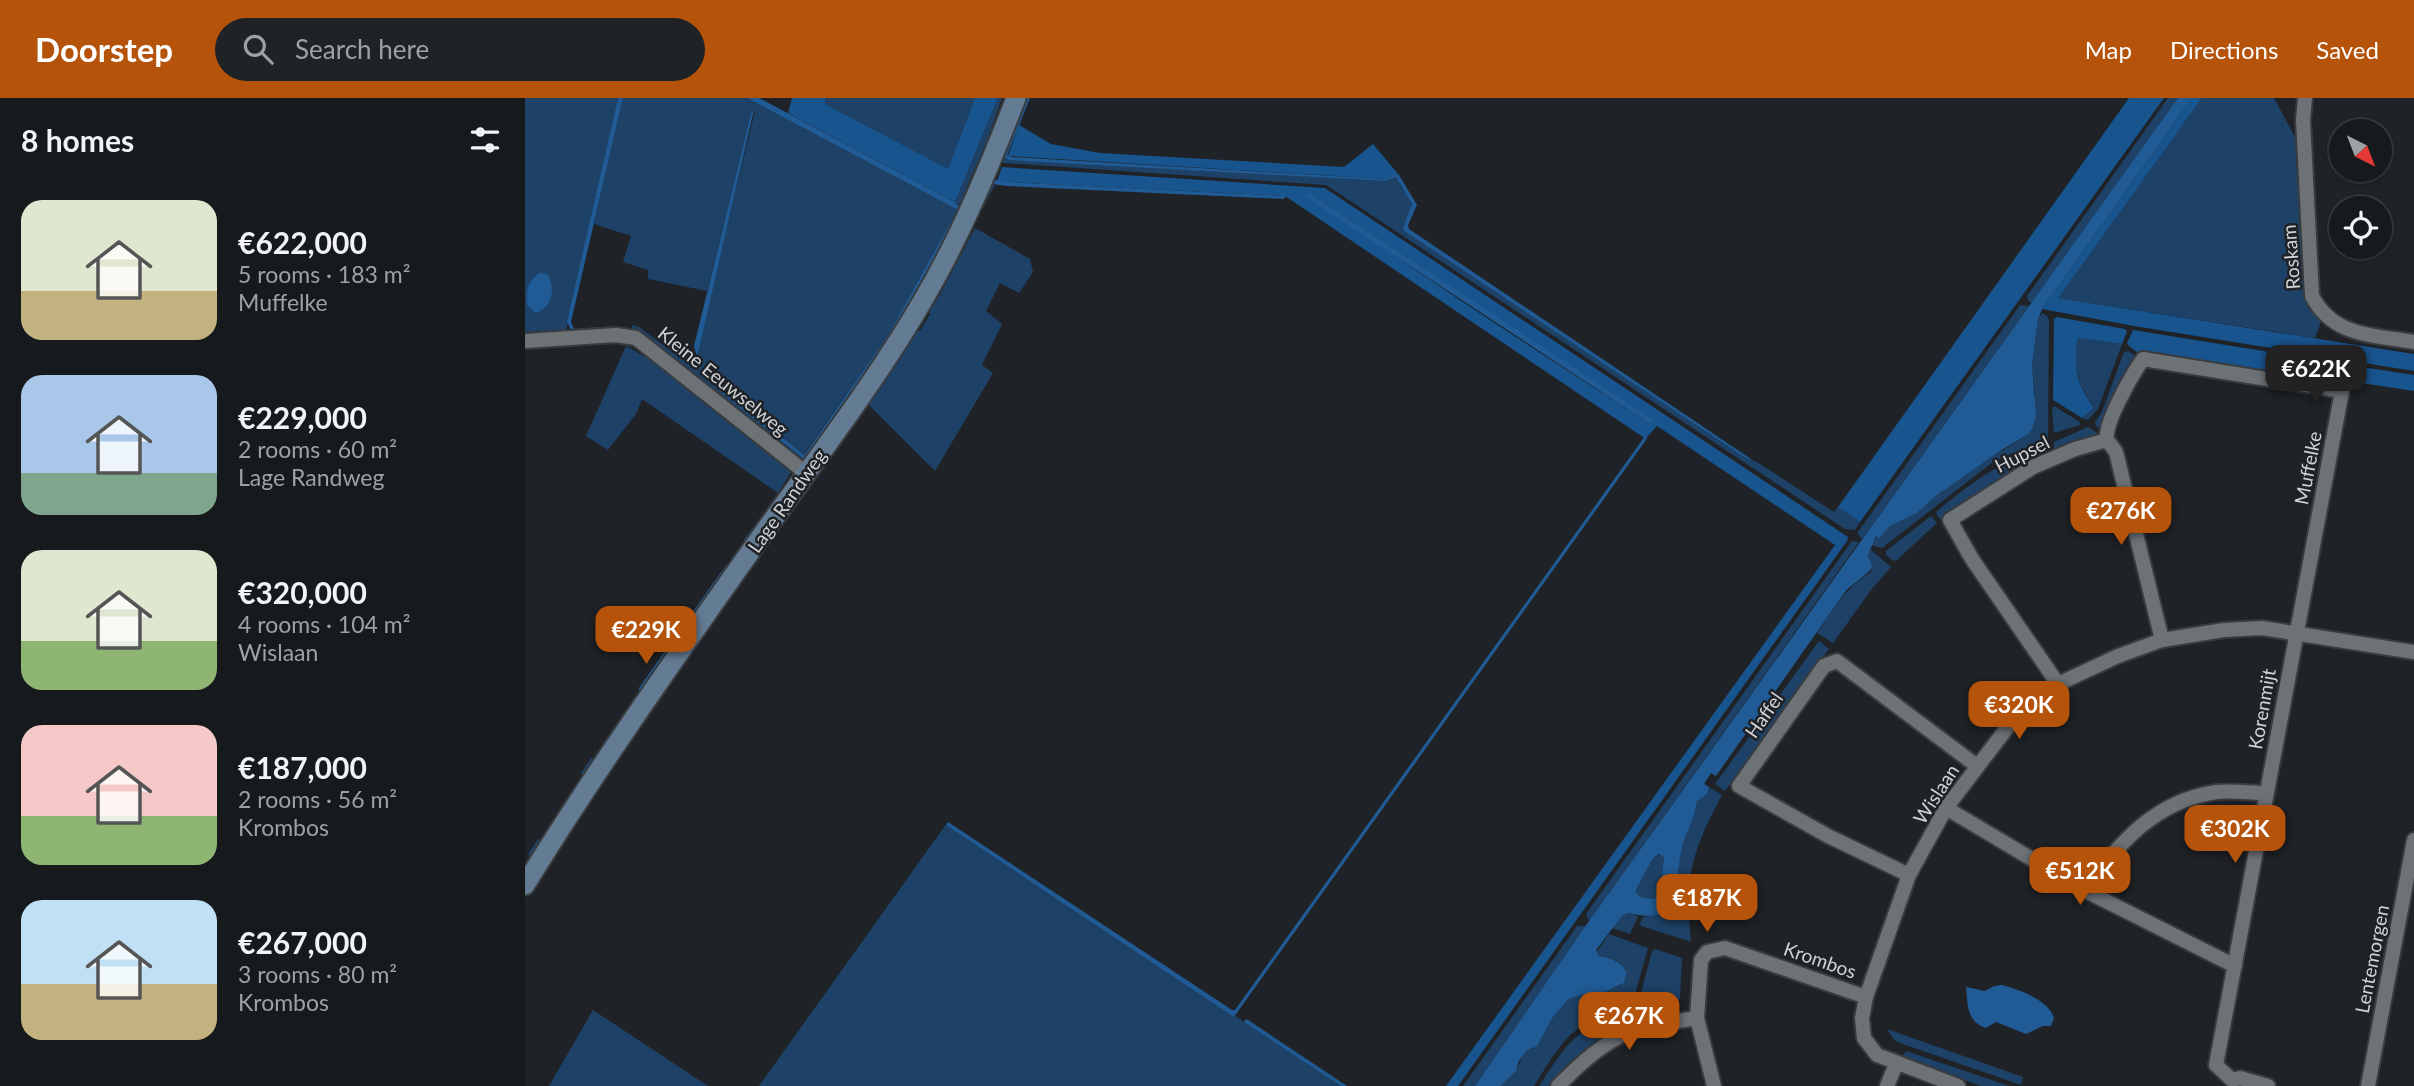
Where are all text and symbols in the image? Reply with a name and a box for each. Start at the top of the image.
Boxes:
search box [215,18,705,81]
text: Doorstep [35,29,173,69]
icon: search [239,30,277,68]
text: Search here [295,33,429,65]
text: Map [2085,35,2132,64]
text: Directions [2170,35,2278,64]
text: Saved [2316,35,2379,64]
north arrow [2329,119,2392,182]
map controls [2329,119,2392,259]
icon: filters [466,121,504,159]
text: 8 homes [21,122,134,158]
button: locate [2329,196,2392,259]
text: €622,000 [238,224,367,260]
street label: Roskam [2277,224,2304,290]
icon: home [77,228,161,312]
text: 5 rooms · 183 m² [238,260,410,288]
text: Muffelke [238,288,328,316]
street label: Kleine Eeuwselweg [654,321,793,440]
pin: €622K [2267,345,2365,405]
text: €622K [2281,354,2351,382]
text: €229,000 [238,399,367,435]
icon: home [77,403,161,487]
street label: Muffelke [2289,429,2326,506]
street label: Hupsel [1991,430,2053,477]
text: 2 rooms · 60 m² [238,435,397,463]
street label: Lage Randweg [742,444,831,557]
text: Lage Randweg [238,463,384,491]
pin: €276K [2072,488,2170,547]
text: €276K [2086,496,2156,524]
text: €320,000 [238,574,367,610]
icon: home [77,578,161,662]
pin: €229K [597,606,695,666]
text: 4 rooms · 104 m² [238,610,410,638]
text: €229K [611,615,681,643]
text: Wislaan [238,638,318,666]
street label: Korenmijt [2243,667,2280,751]
pin: €320K [1970,682,2068,741]
street label: Haffel [1740,687,1787,742]
text: €320K [1984,690,2054,718]
text: €187,000 [238,749,367,785]
icon: home [77,753,161,837]
street label: Wislaan [1908,760,1963,828]
text: 2 rooms · 56 m² [238,785,397,813]
pin: €302K [2186,806,2284,865]
text: Krombos [238,813,329,841]
text: €302K [2200,814,2270,842]
pin: €512K [2031,848,2129,907]
text: €512K [2045,856,2115,884]
pin: €187K [1658,874,1756,934]
text: €187K [1672,883,1742,911]
street label: Lentemorgen [2350,903,2393,1015]
text: €267,000 [238,924,367,960]
icon: home [77,928,161,1012]
street label: Krombos [1781,936,1859,983]
text: 3 rooms · 80 m² [238,960,397,988]
text: Krombos [238,988,329,1016]
pin: €267K [1580,992,1678,1052]
text: €267K [1594,1001,1664,1029]

